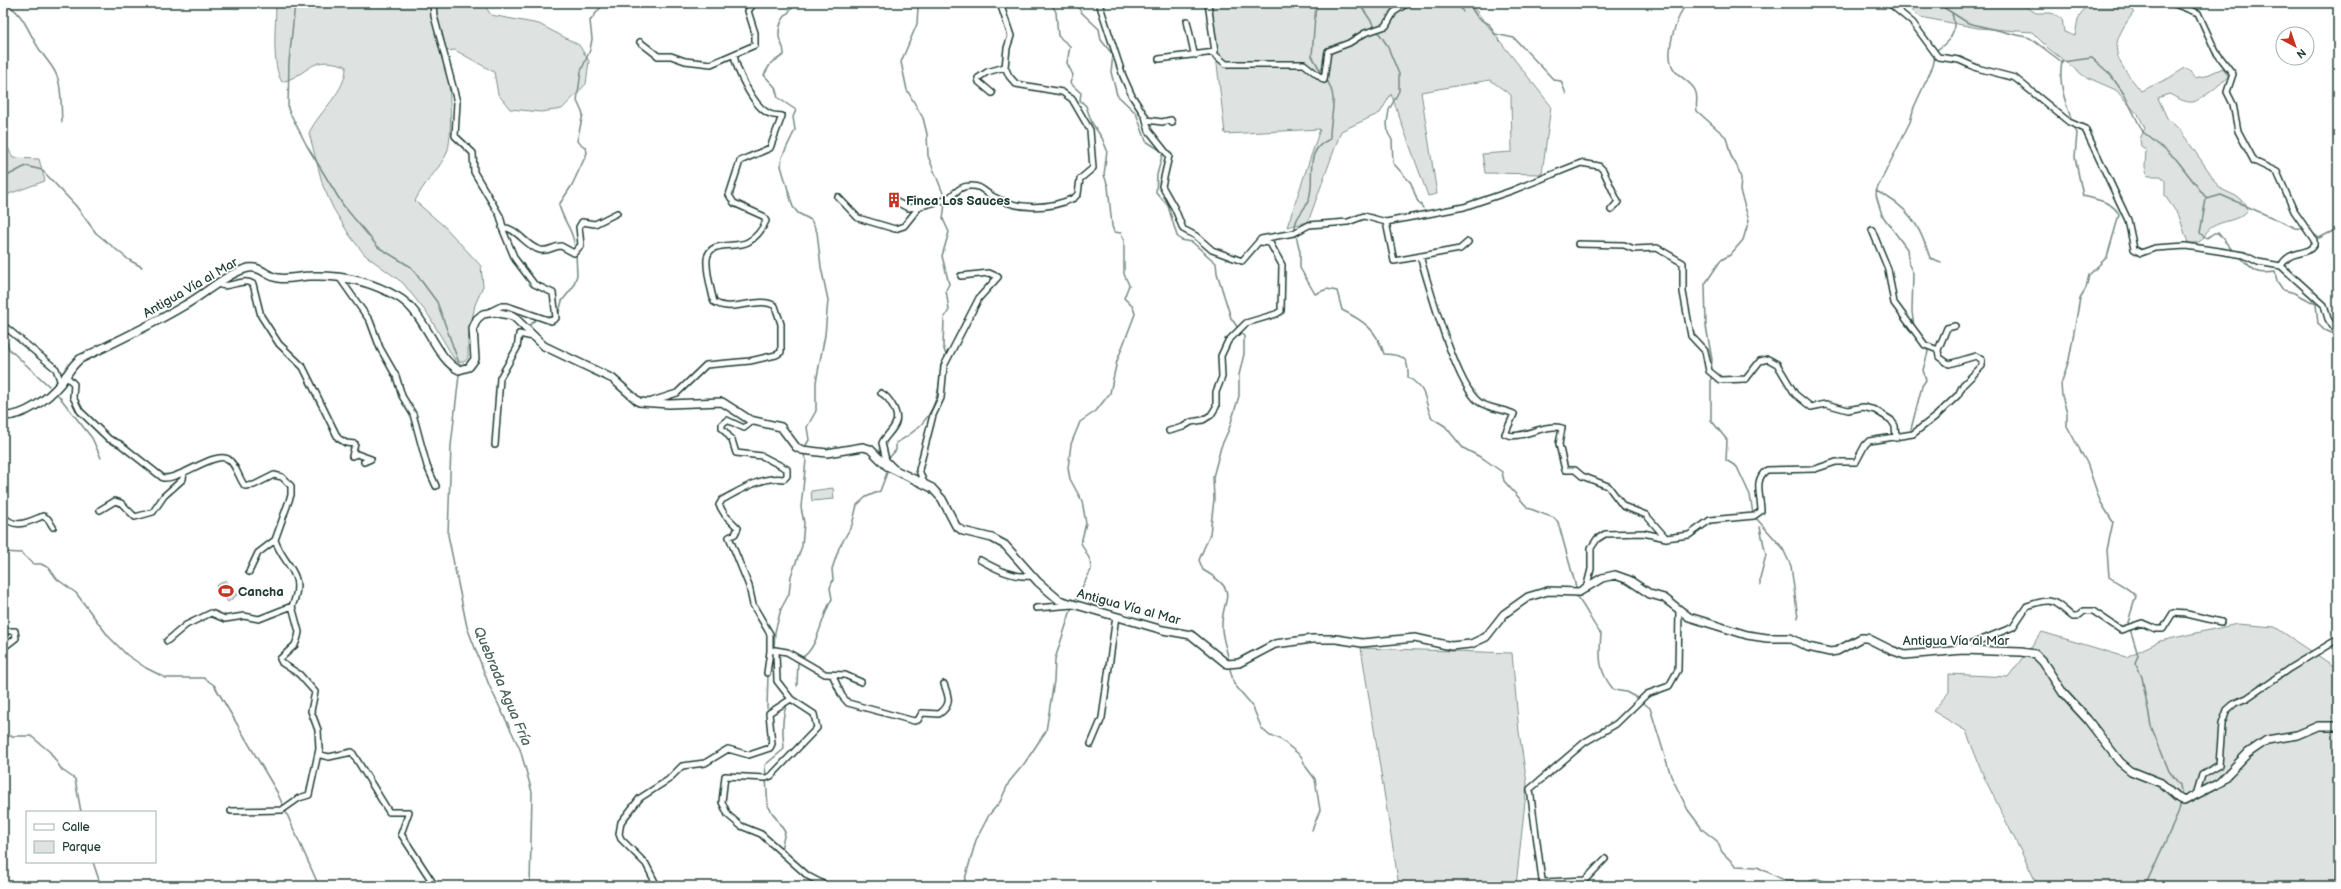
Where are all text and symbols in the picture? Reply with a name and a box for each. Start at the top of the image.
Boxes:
north arrow [2275,26,2315,66]
text: N [2294,46,2308,61]
building icon: Finca Los Sauces [885,191,903,209]
place label: Finca Los Sauces [906,193,1010,209]
street label: Antigua Vía al Mar [140,254,241,321]
sports icon: Cancha [217,582,235,600]
place label: Cancha [238,584,284,600]
street label: Antigua Vía al Mar [1075,585,1183,629]
water label: Quebrada Agua Fría [470,624,535,748]
street label: Antigua Vía al Mar [1903,633,2010,649]
legend [26,811,156,863]
text: Calle [62,820,90,835]
text: Parque [62,840,101,855]

